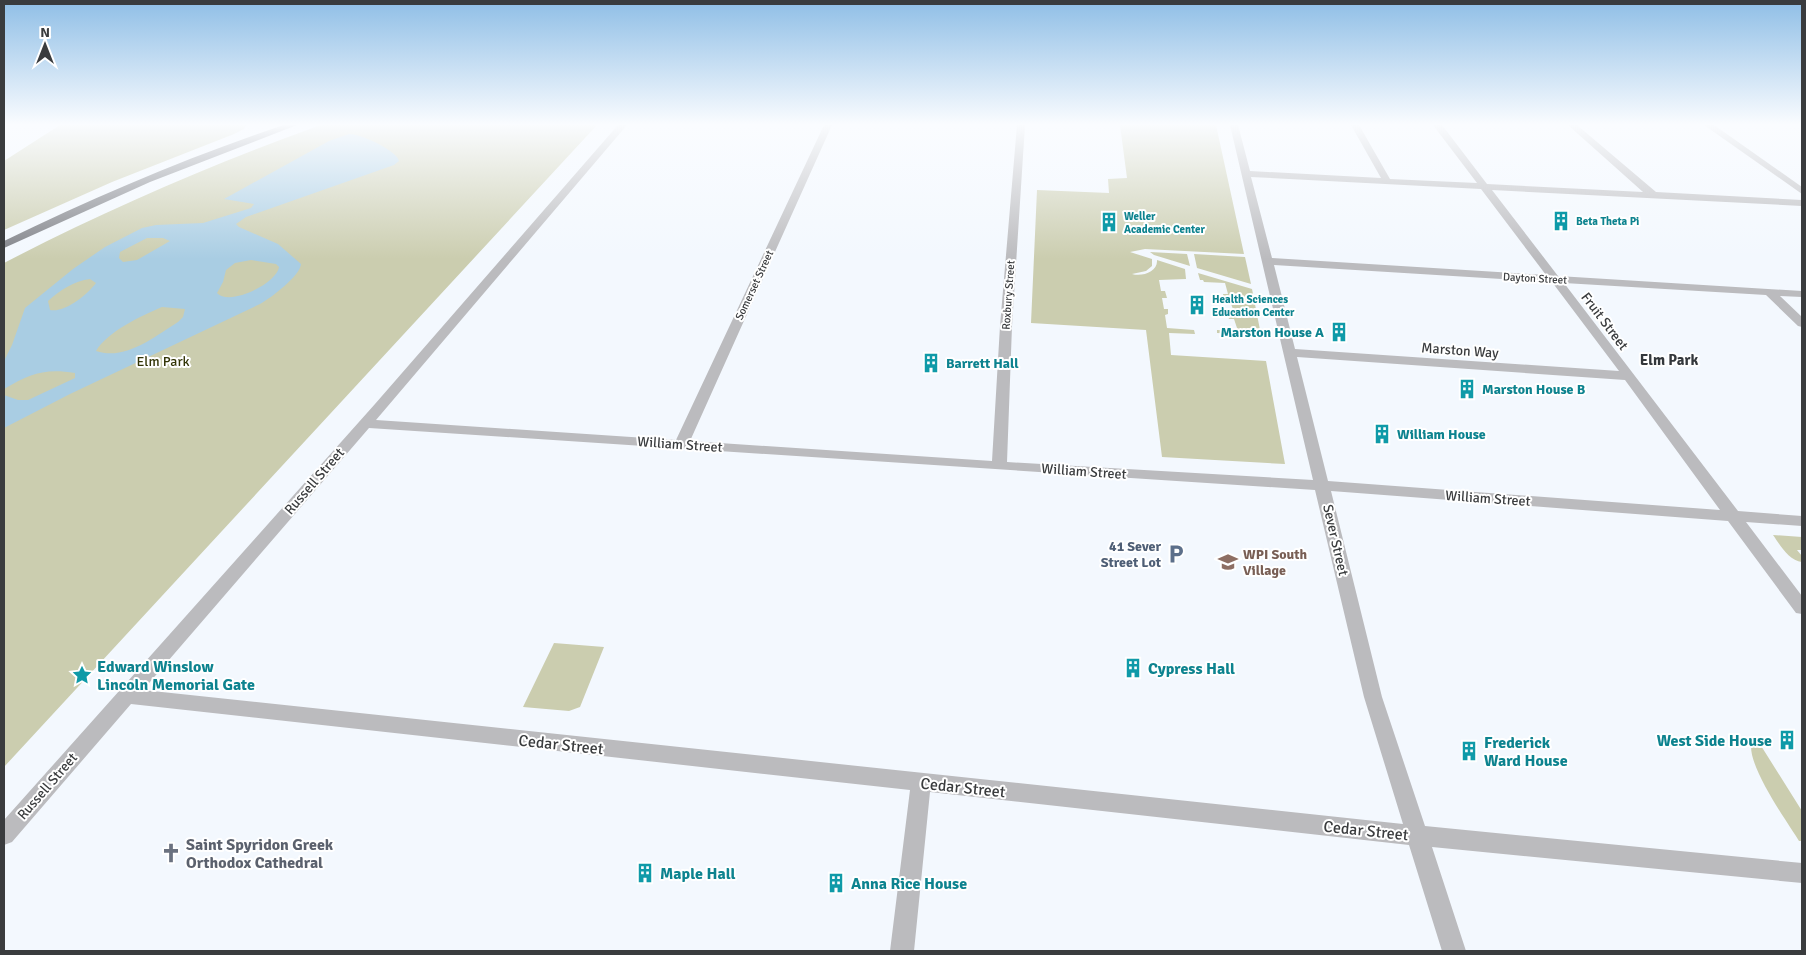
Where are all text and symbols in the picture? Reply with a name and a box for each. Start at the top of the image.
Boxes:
north arrow [20,20,70,70]
text: N [40,24,50,41]
place label: Weller Academic Center [1124,210,1206,236]
building icon: Beta Theta Pi [1550,210,1572,232]
building icon: Weller Academic Center [1098,211,1120,233]
place label: Beta Theta Pi [1576,215,1639,228]
street label: Somerset Street [733,248,776,322]
street label: Roxbury Street [1000,260,1017,330]
street label: Dayton Street [1503,270,1568,287]
street label: Fruit Street [1577,289,1632,354]
place label: Health Sciences Education Center [1212,293,1295,319]
building icon: Health Sciences Education Center [1186,294,1208,316]
building icon: Marston House A [1328,321,1350,343]
place label: Marston House A [1220,324,1324,341]
street label: Marston Way [1421,339,1500,362]
district label: Elm Park [1640,351,1699,369]
building icon: Barrett Hall [920,352,942,374]
park label: Elm Park [136,353,190,370]
place label: Barrett Hall [946,355,1019,372]
building icon: Marston House B [1456,378,1478,400]
place label: Marston House B [1482,381,1586,398]
building icon: William House [1371,423,1393,445]
place label: William House [1397,426,1486,443]
street label: William Street [637,433,723,456]
street label: Russell Street [281,444,348,518]
street label: William Street [1041,460,1127,483]
street label: William Street [1445,487,1531,510]
street label: Sever Street [1319,503,1352,577]
place label: 41 Sever Street Lot [1101,538,1162,571]
parking icon: 41 Sever Street Lot [1165,543,1187,565]
place label: WPI South Village [1243,546,1307,579]
school or university icon: WPI South Village [1217,551,1239,573]
place label: Edward Winslow Lincoln Memorial Gate [97,657,255,695]
building icon: Cypress Hall [1122,657,1144,679]
place label: Cypress Hall [1148,659,1235,679]
place icon: Edward Winslow Lincoln Memorial Gate [71,664,93,686]
building icon: West Side House [1776,729,1798,751]
street label: Cedar Street [517,731,605,759]
place label: West Side House [1657,731,1772,751]
place label: Frederick Ward House [1484,733,1568,771]
building icon: Frederick Ward House [1458,740,1480,762]
street label: Russell Street [14,749,81,823]
street label: Cedar Street [919,774,1007,802]
street label: Cedar Street [1322,817,1410,845]
place label: Saint Spyridon Greek Orthodox Cathedral [186,835,334,873]
church icon: Saint Spyridon Greek Orthodox Cathedral [160,842,182,864]
building icon: Maple Hall [634,862,656,884]
place label: Maple Hall [660,864,736,884]
building icon: Anna Rice House [825,872,847,894]
place label: Anna Rice House [851,874,967,894]

